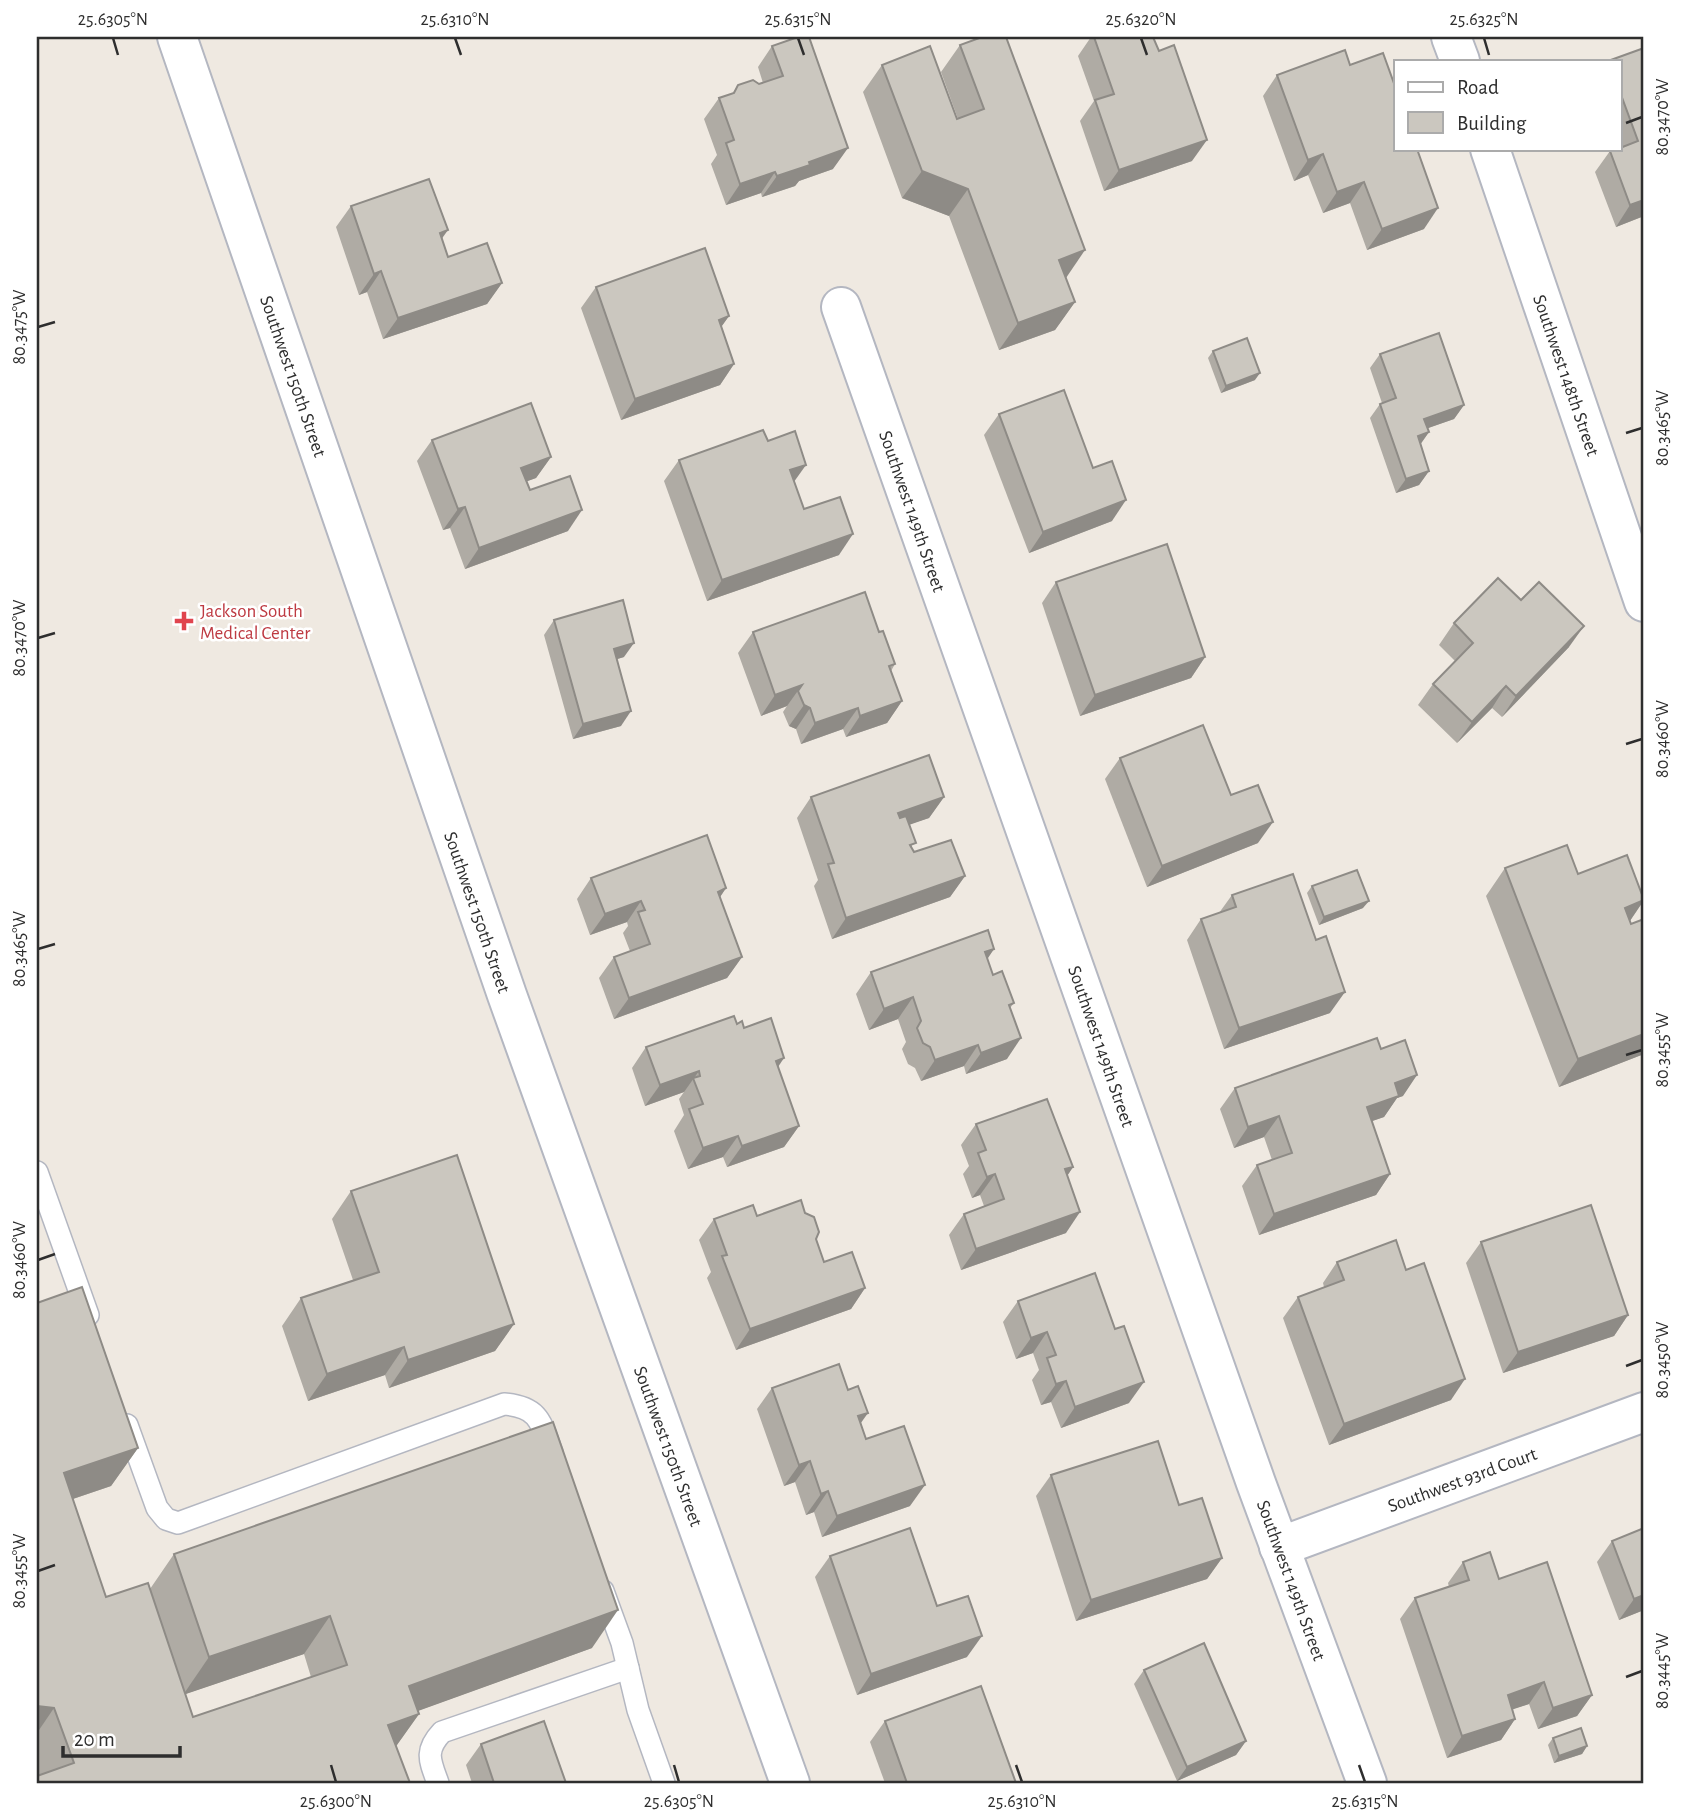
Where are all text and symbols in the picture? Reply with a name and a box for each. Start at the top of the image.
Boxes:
text: 25.6305°N [78,11,148,29]
text: 25.6310°N [421,11,489,29]
text: 25.6315°N [765,11,832,29]
text: 25.6320°N [1106,11,1176,29]
text: 25.6325°N [1450,11,1519,29]
legend [1394,60,1622,150]
text: Road [1457,77,1499,98]
text: 80.3470°W [1654,79,1672,155]
text: Building [1457,113,1527,134]
text: 80.3475°W [11,290,29,364]
street label: Southwest 148th Street [1529,292,1602,459]
street label: Southwest 150th Street [256,293,329,459]
text: 80.3465°W [1654,390,1672,466]
street label: Southwest 149th Street [875,428,948,595]
text: 80.3470°W [11,600,29,676]
place label: Jackson South Medical Center [200,602,310,643]
marker: Jackson South Medical Center [174,611,194,631]
text: 80.3460°W [1654,700,1672,778]
street label: Southwest 150th Street [440,829,513,995]
text: 80.3465°W [11,911,29,987]
street label: Southwest 149th Street [1064,963,1137,1130]
text: 80.3455°W [1654,1013,1672,1087]
text: 80.3460°W [11,1221,29,1299]
text: 80.3450°W [1654,1322,1672,1398]
street label: Southwest 150th Street [630,1364,705,1529]
street label: Southwest 93rd Court [1385,1445,1540,1516]
street label: Southwest 149th Street [1253,1498,1328,1663]
text: 80.3455°W [11,1534,29,1608]
text: 80.3445°W [1654,1633,1672,1709]
scale bar [63,1715,180,1759]
text: 20 m [74,1729,115,1750]
text: 25.6300°N [300,1793,372,1811]
text: 25.6305°N [644,1793,714,1811]
text: 25.6310°N [988,1793,1056,1811]
text: 25.6315°N [1332,1793,1399,1811]

